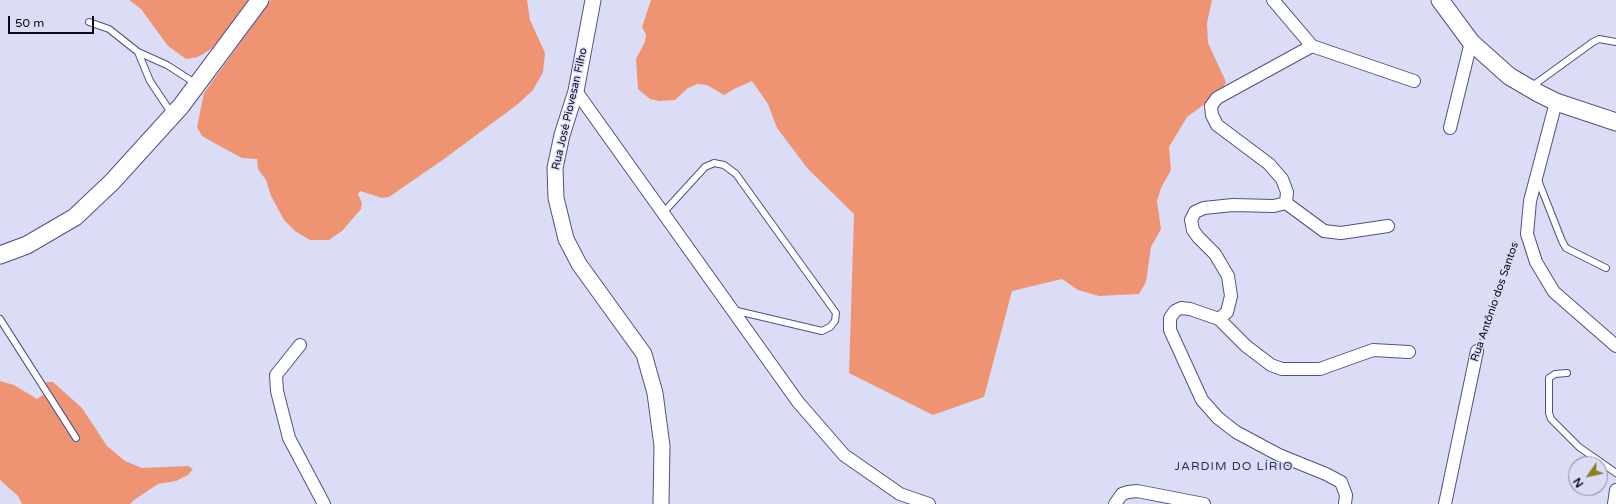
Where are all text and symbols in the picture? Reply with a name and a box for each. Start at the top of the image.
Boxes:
scale bar [10,8,96,34]
text: 50 m [15,16,44,30]
street label: Rua José Piovesan Filho [550,47,590,171]
street label: Rua Antônio dos Santos [1468,241,1522,363]
north arrow [1568,456,1608,496]
district label: JARDIM DO LÍRIO [1174,460,1294,474]
text: N [1571,475,1586,490]

